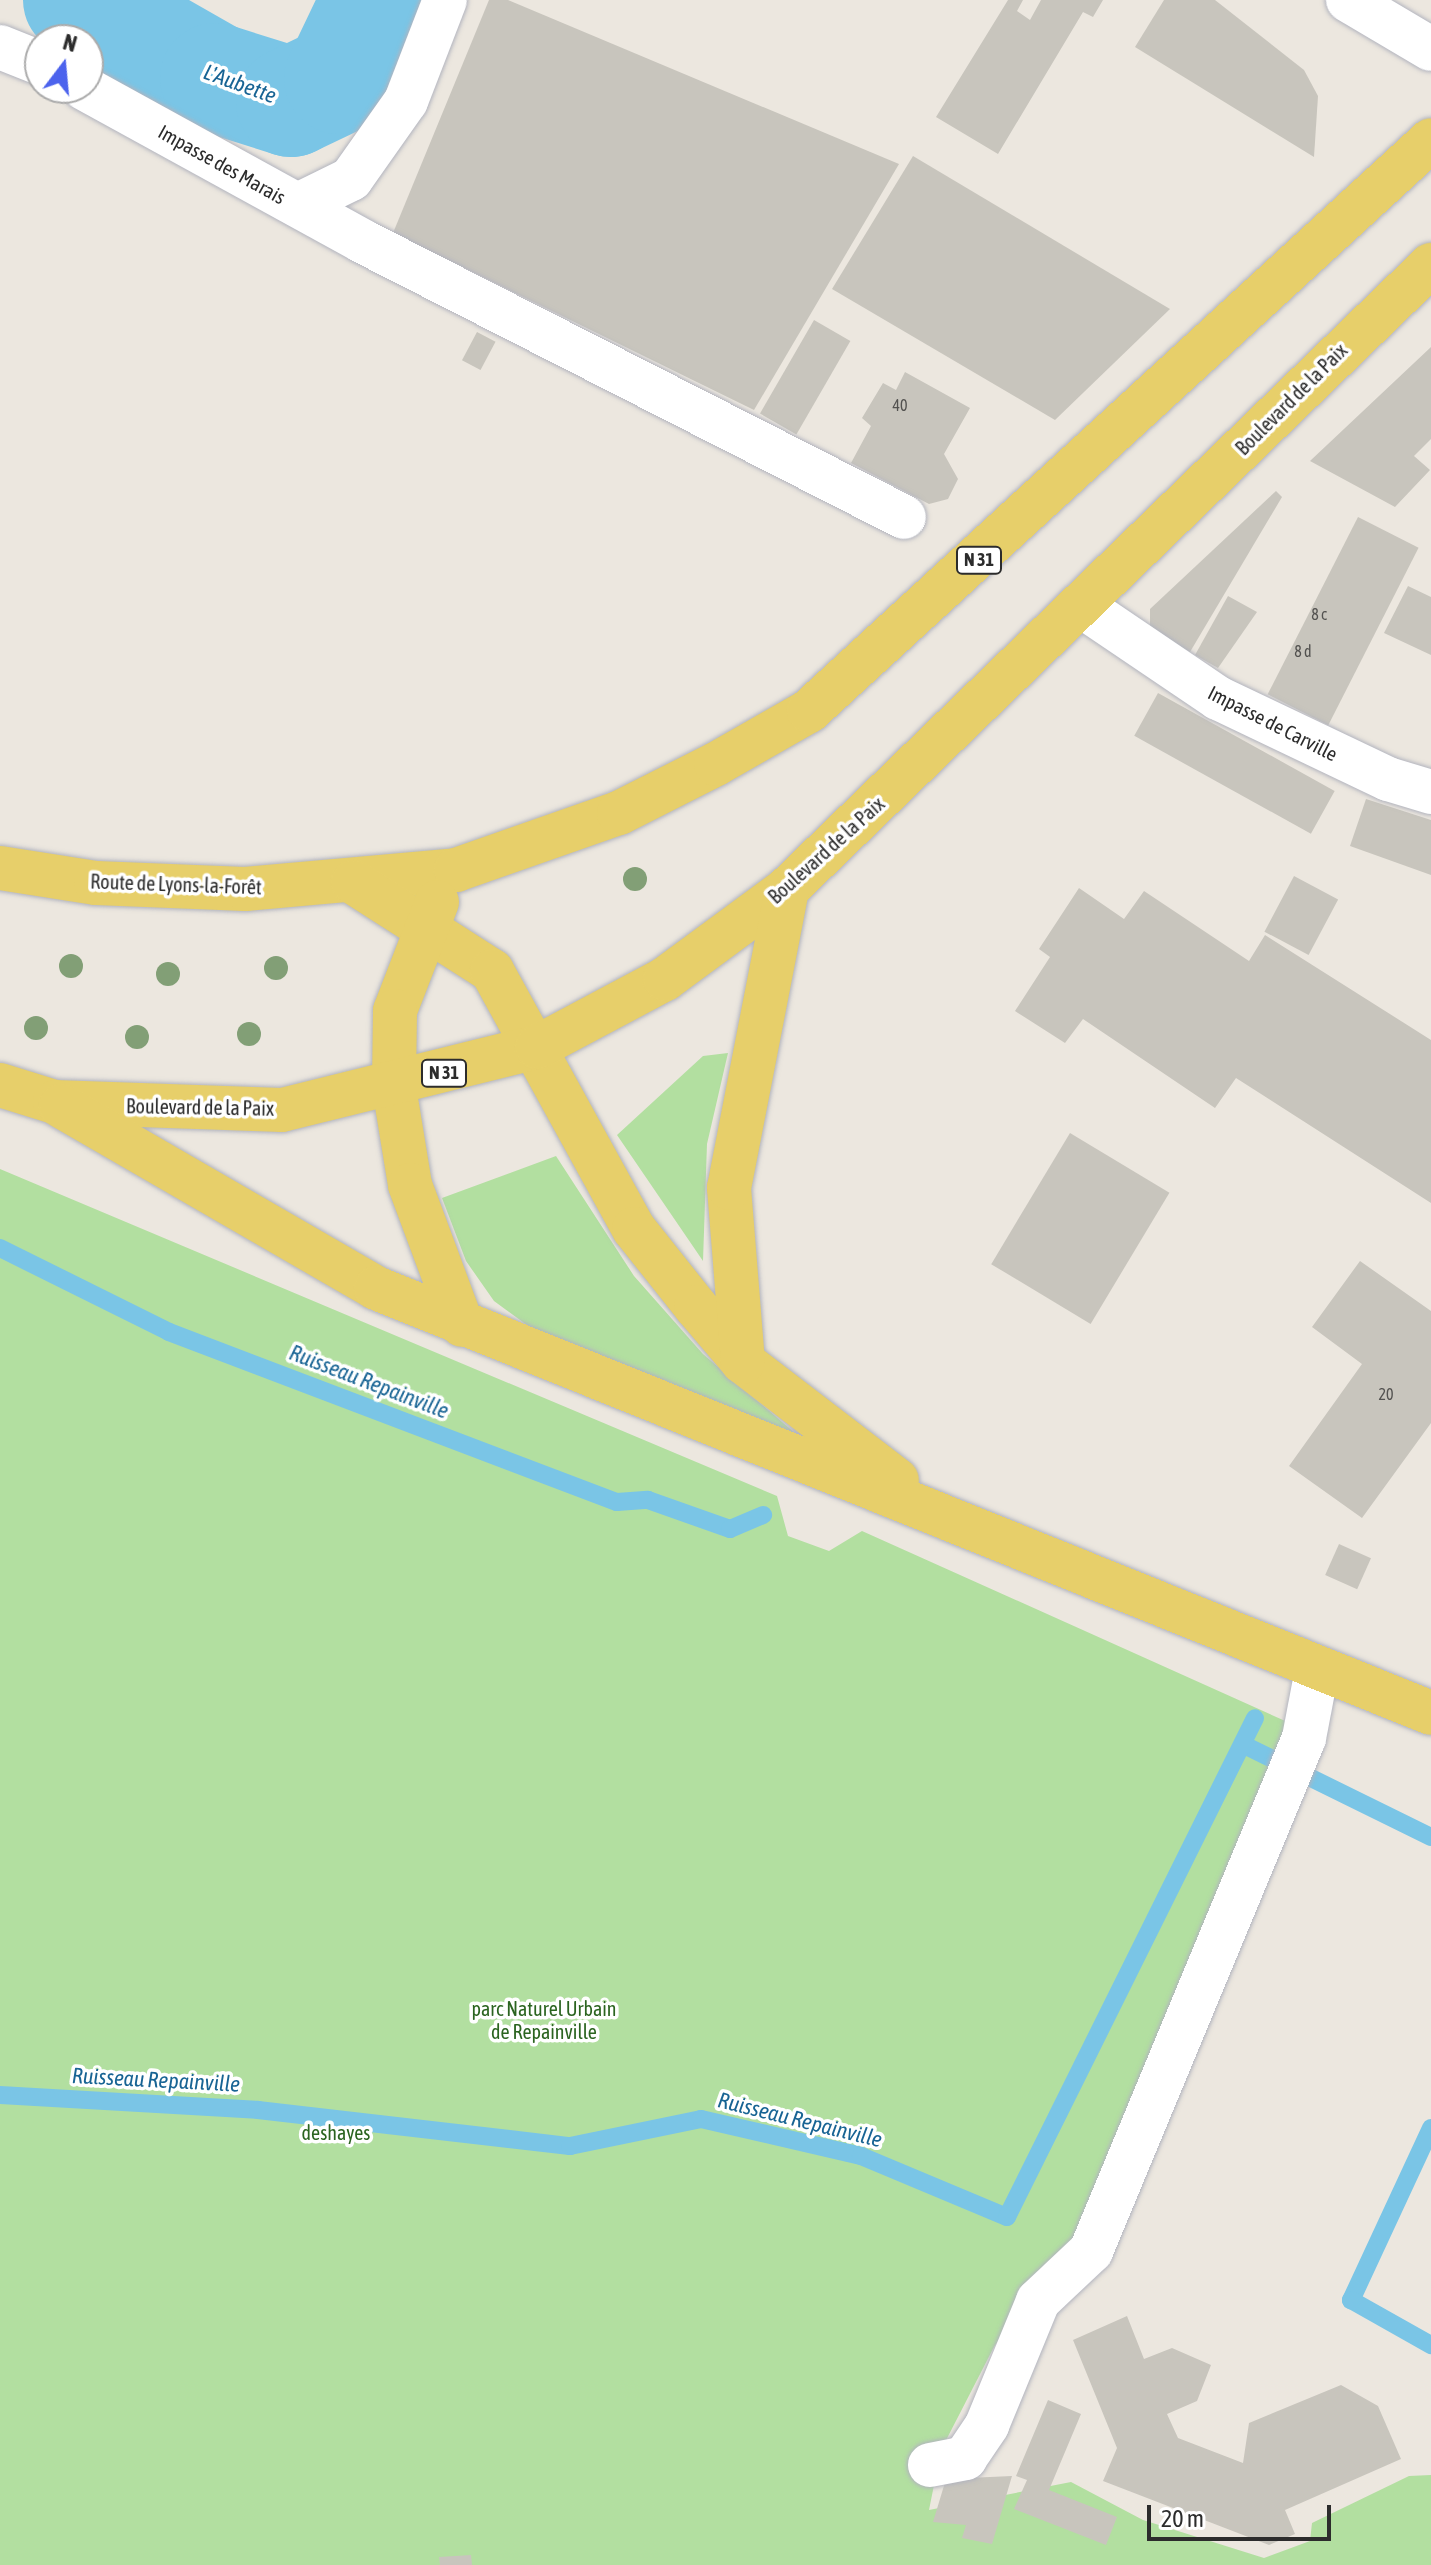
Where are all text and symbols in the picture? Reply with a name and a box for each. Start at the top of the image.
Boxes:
north arrow [24,24,104,104]
text: N [60,29,80,57]
water label: L'Aubette [200,59,280,109]
street label: Impasse des Marais [154,119,290,209]
street label: Boulevard de la Paix [1230,338,1352,460]
house number: 40 [892,395,908,415]
road number: N 31 [955,546,1003,574]
house number: 8 c [1311,604,1327,624]
house number: 8 d [1294,641,1312,661]
street label: Impasse de Carville [1204,680,1342,766]
street label: Boulevard de la Paix [763,792,889,908]
street label: Route de Lyons-la-Forêt [90,869,262,899]
road number: N 31 [420,1059,468,1087]
street label: Boulevard de la Paix [126,1094,274,1120]
water label: Ruisseau Repainville [286,1339,452,1425]
house number: 20 [1378,1384,1394,1404]
park label: parc Naturel Urbain de Repainville [471,1997,617,2044]
water label: Ruisseau Repainville [71,2062,241,2098]
water label: Ruisseau Repainville [715,2087,885,2153]
park label: deshayes [302,2120,370,2144]
scale bar [1151,2489,1335,2539]
text: 20 m [1161,2505,1204,2532]

